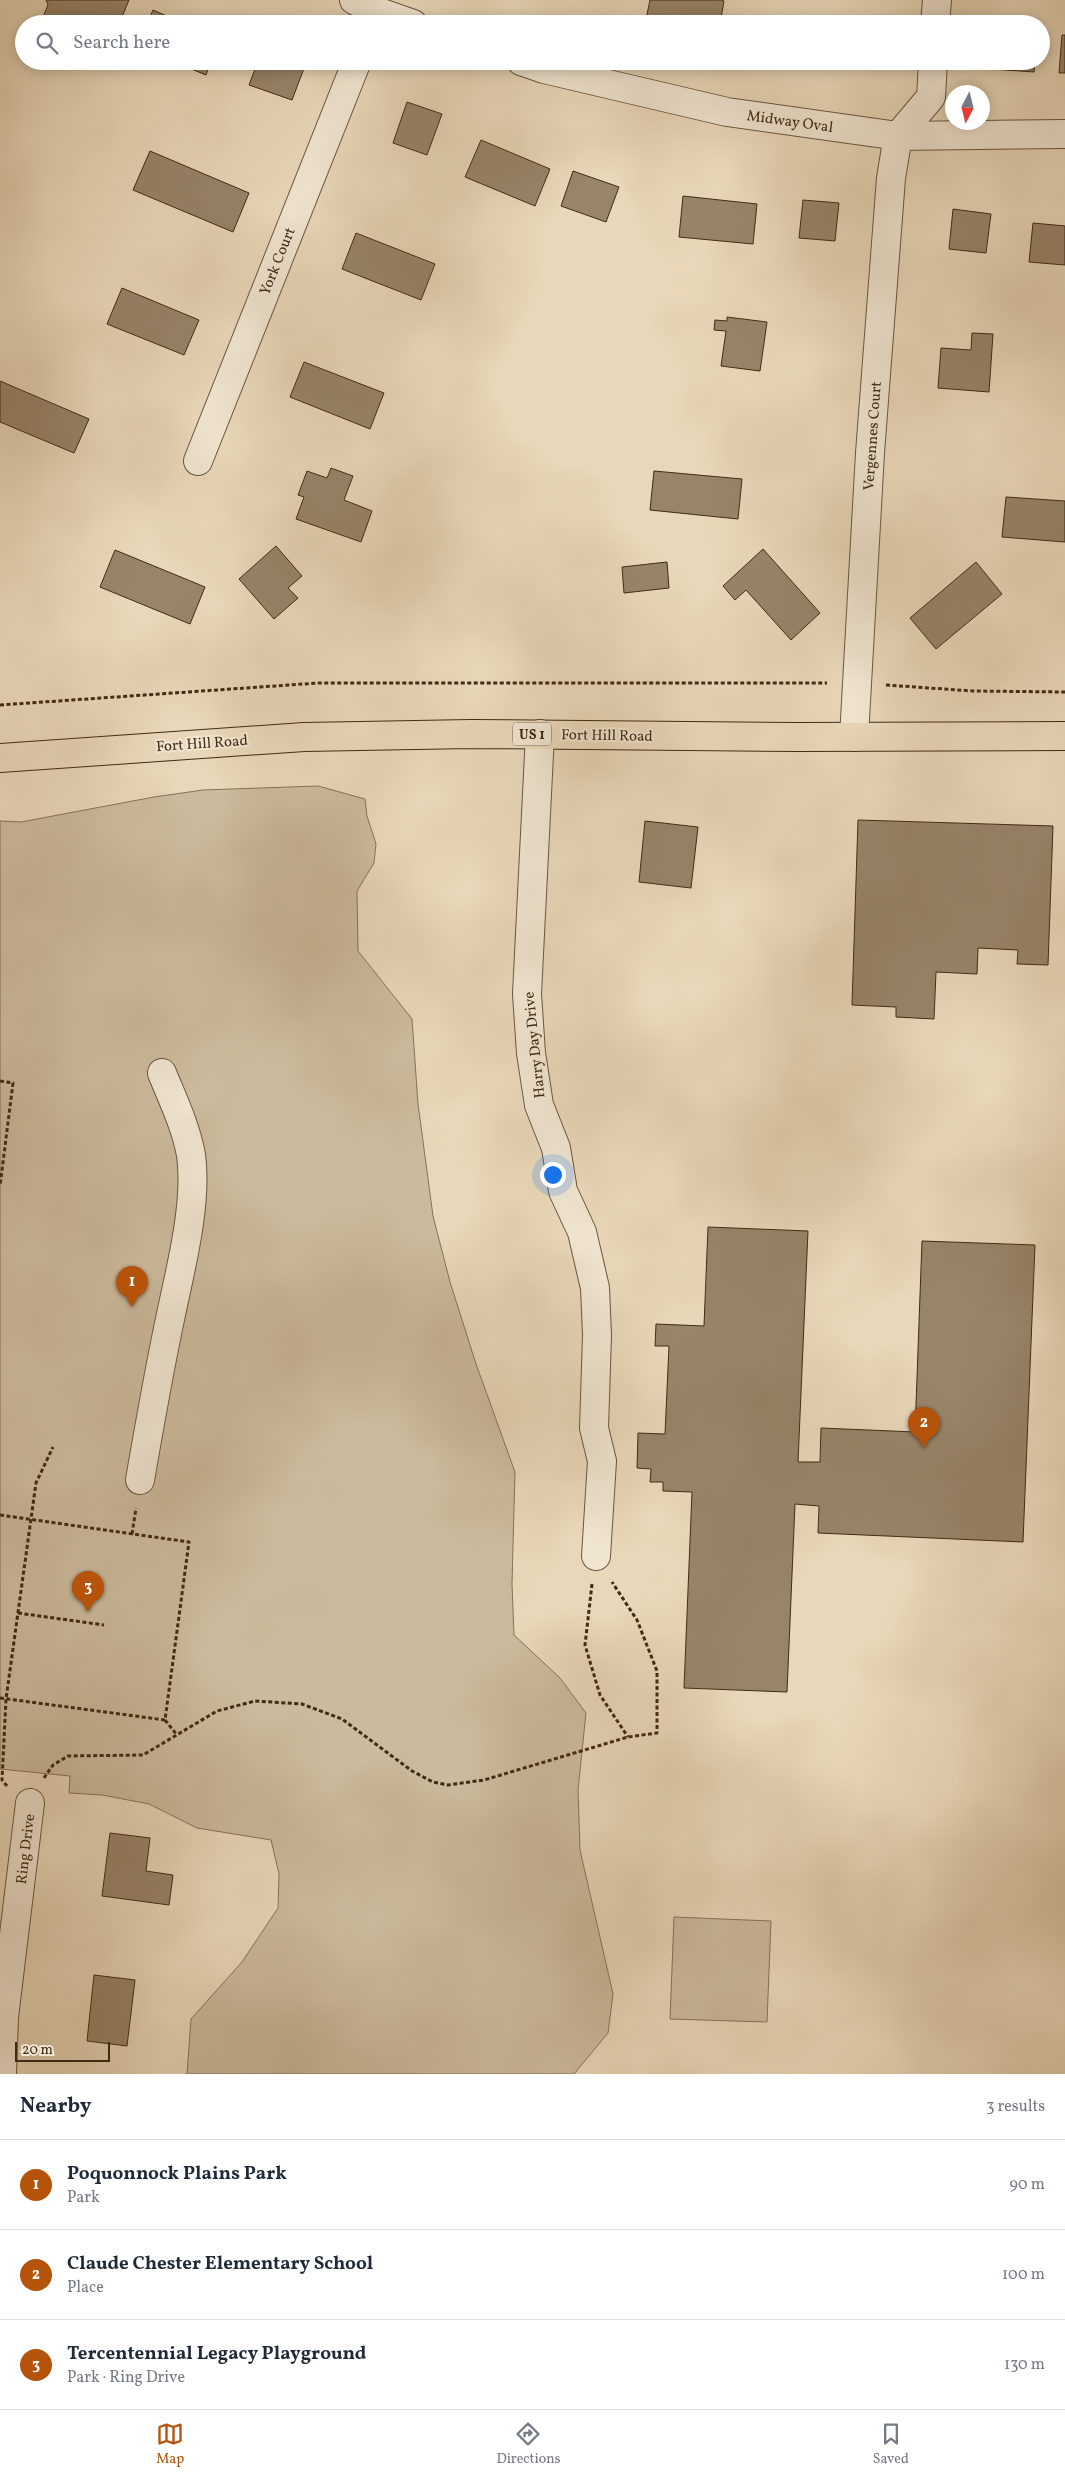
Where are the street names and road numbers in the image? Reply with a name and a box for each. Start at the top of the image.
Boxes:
street label: Midway Oval [745,106,834,139]
street label: York Court [255,225,301,299]
street label: Vergennes Court [859,381,888,491]
road number: US 1 [513,722,551,746]
street label: Fort Hill Road [561,725,653,748]
street label: Fort Hill Road [156,731,249,758]
street label: Harry Day Drive [519,990,552,1099]
street label: Ring Drive [12,1813,41,1886]

